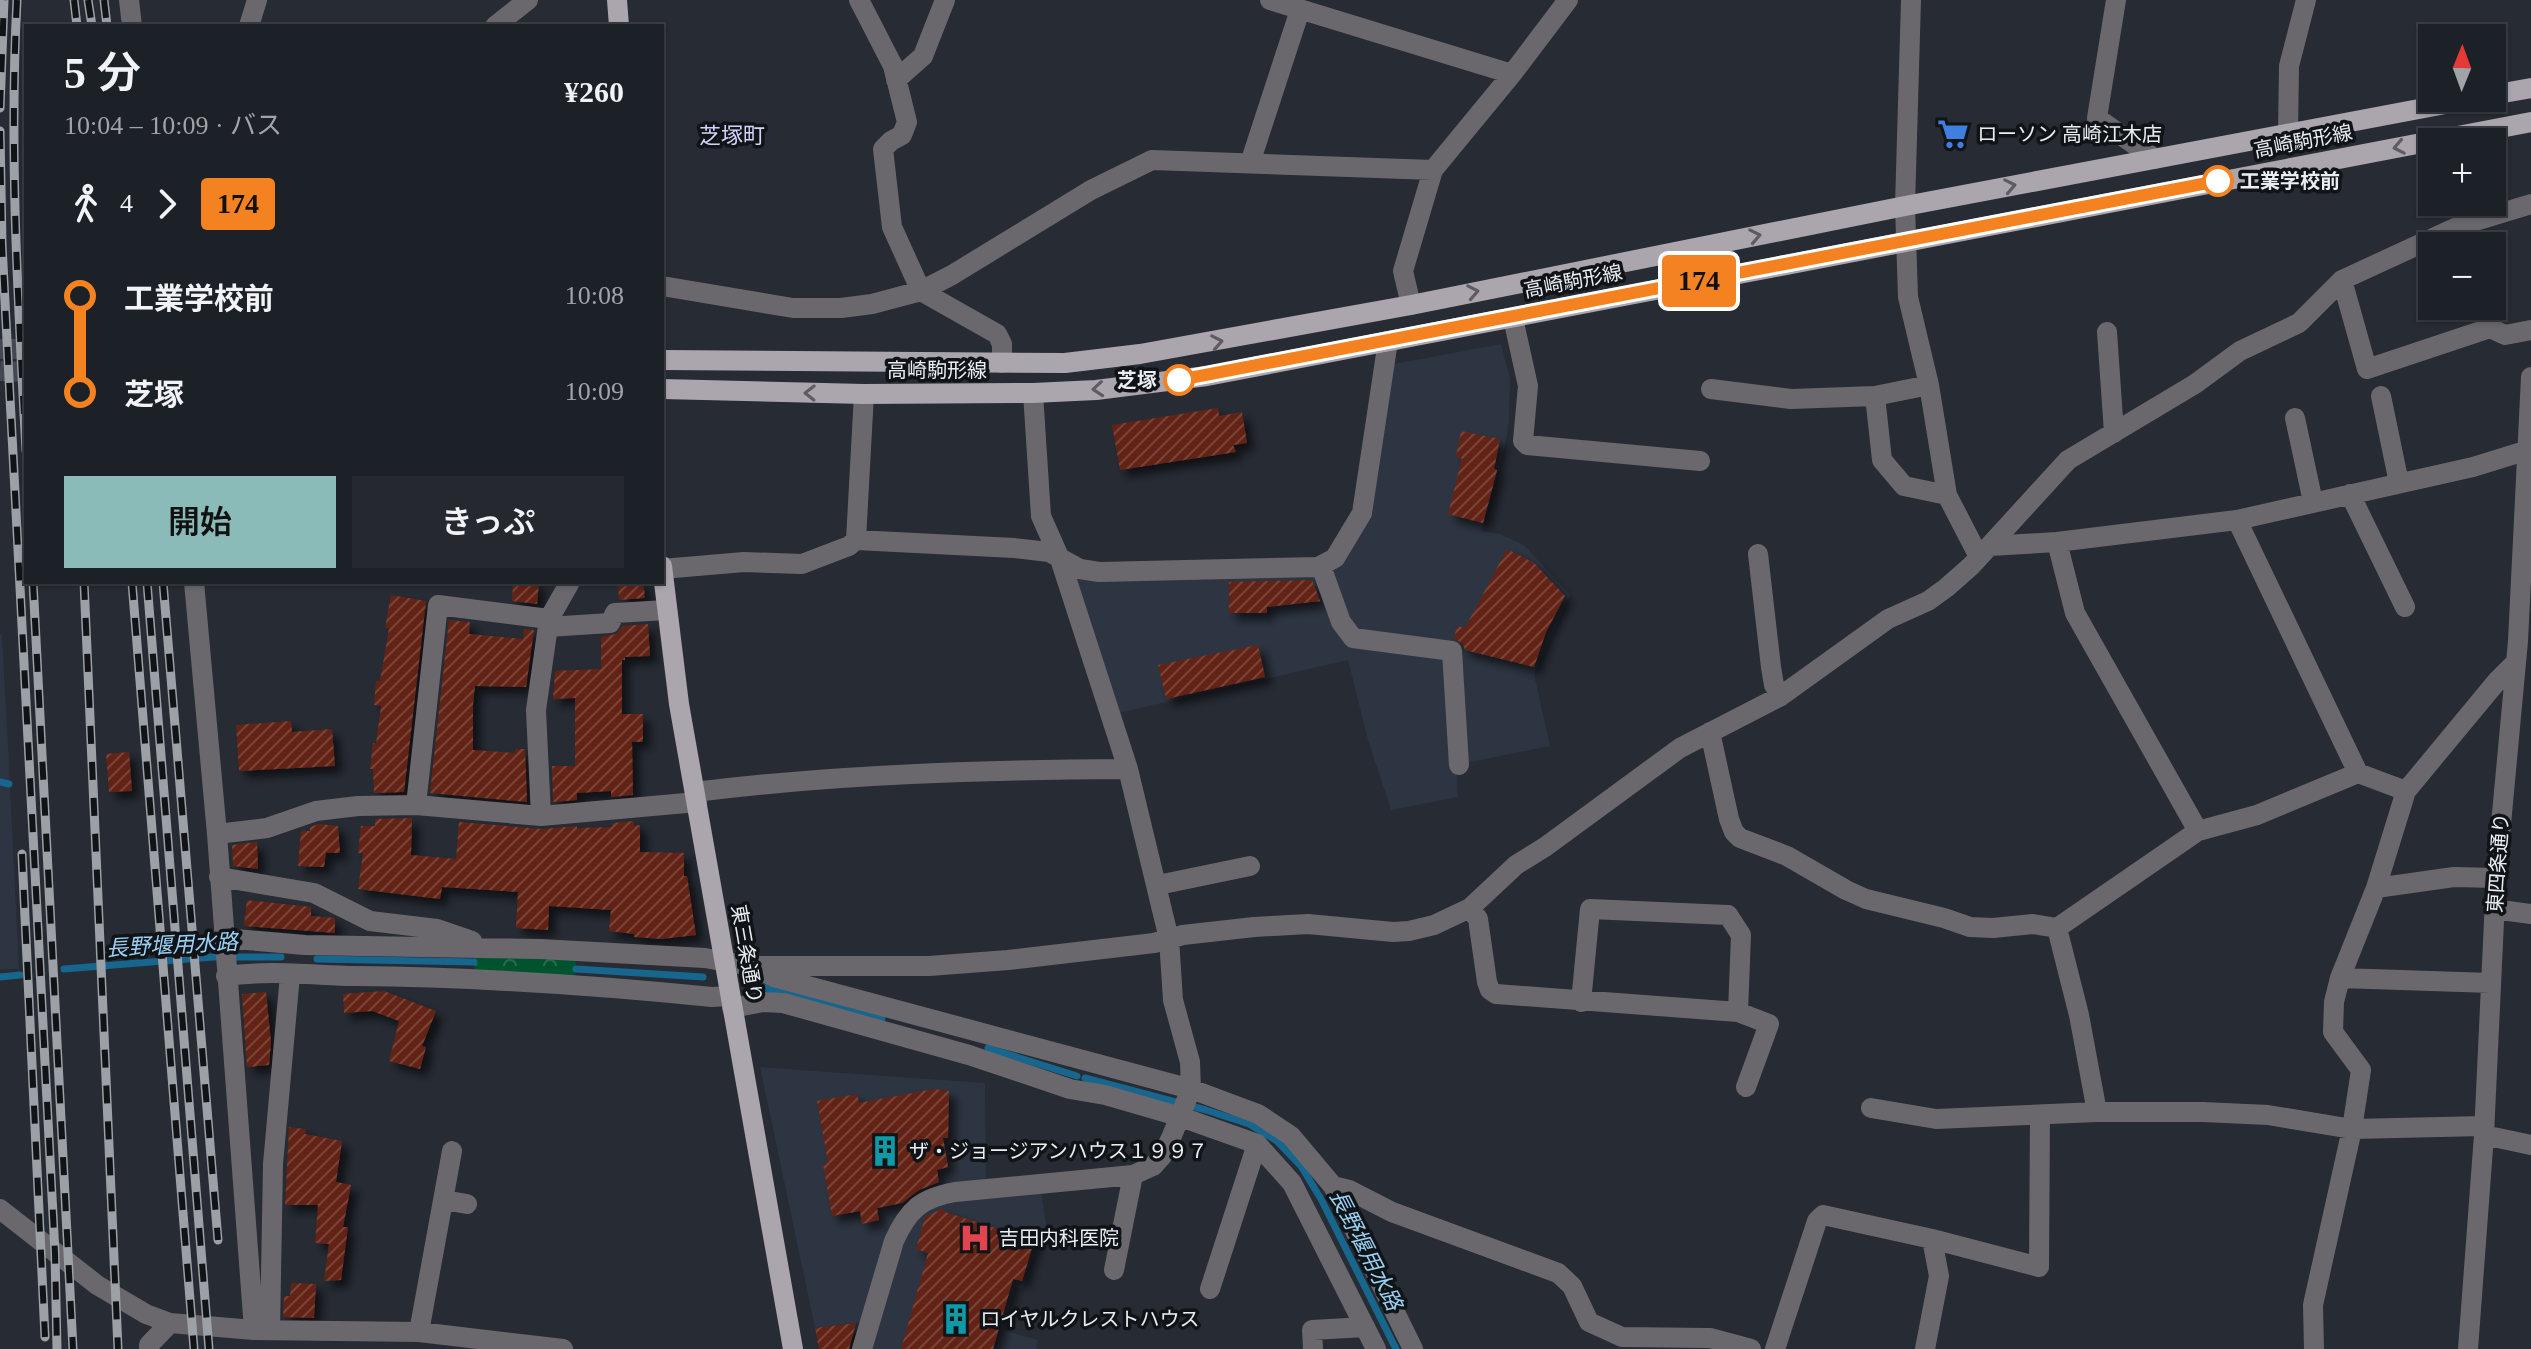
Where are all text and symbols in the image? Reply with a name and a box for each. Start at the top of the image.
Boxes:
north arrow [2418,24,2506,112]
map controls [2418,24,2506,320]
text: 5 分 [64,49,141,98]
text: ¥260 [564,75,624,108]
text: 10:04 – 10:09 · バス [64,111,282,140]
supermarket icon: ローソン 高崎江木店 [1936,117,1970,151]
street label: 高崎駒形線 [2252,121,2354,161]
district label: 芝塚町 [699,123,765,148]
place label: ローソン 高崎江木店 [1977,123,2162,145]
button: + [2418,128,2506,216]
one-way arrow [2393,137,2406,154]
marker: 工業学校前 [2203,166,2233,196]
place label: 工業学校前 [2240,170,2340,192]
one-way arrow [2004,179,2017,196]
icon: walk [64,182,108,226]
icon: forward [145,182,189,226]
text: 174 [217,188,259,219]
text: 4 [120,189,133,218]
one-way arrow [1748,228,1761,245]
button: − [2418,232,2506,320]
line badge: 174 [1653,255,1745,307]
street label: 高崎駒形線 [1522,261,1624,301]
text: 174 [1678,265,1720,296]
text: 10:08 [565,281,624,310]
text: 工業学校前 [124,282,274,315]
one-way arrow [1466,285,1479,302]
one-way arrow [1211,334,1224,351]
street label: 高崎駒形線 [887,359,987,381]
marker: 芝塚 [1164,365,1194,395]
place label: 芝塚 [1117,369,1157,391]
text: 10:09 [565,377,624,406]
text: 芝塚 [124,378,184,411]
one-way arrow [1091,381,1104,398]
one-way arrow [803,384,816,402]
button: 開始 [64,476,336,568]
button: きっぷ [352,476,624,568]
street label: 東四条通り [2484,812,2512,914]
street label: 東三条通り [727,903,767,1005]
water label: 長野堰用水路 [105,929,241,961]
building icon: ザ・ジョージアンハウス１９９７ [868,1134,902,1168]
place label: ザ・ジョージアンハウス１９９７ [909,1140,1208,1162]
water label: 長野堰用水路 [1325,1186,1408,1316]
hospital icon: 吉田内科医院 [958,1221,992,1255]
place label: 吉田内科医院 [999,1227,1119,1249]
building icon: ロイヤルクレストハウス [939,1302,973,1336]
place label: ロイヤルクレストハウス [980,1308,1199,1330]

